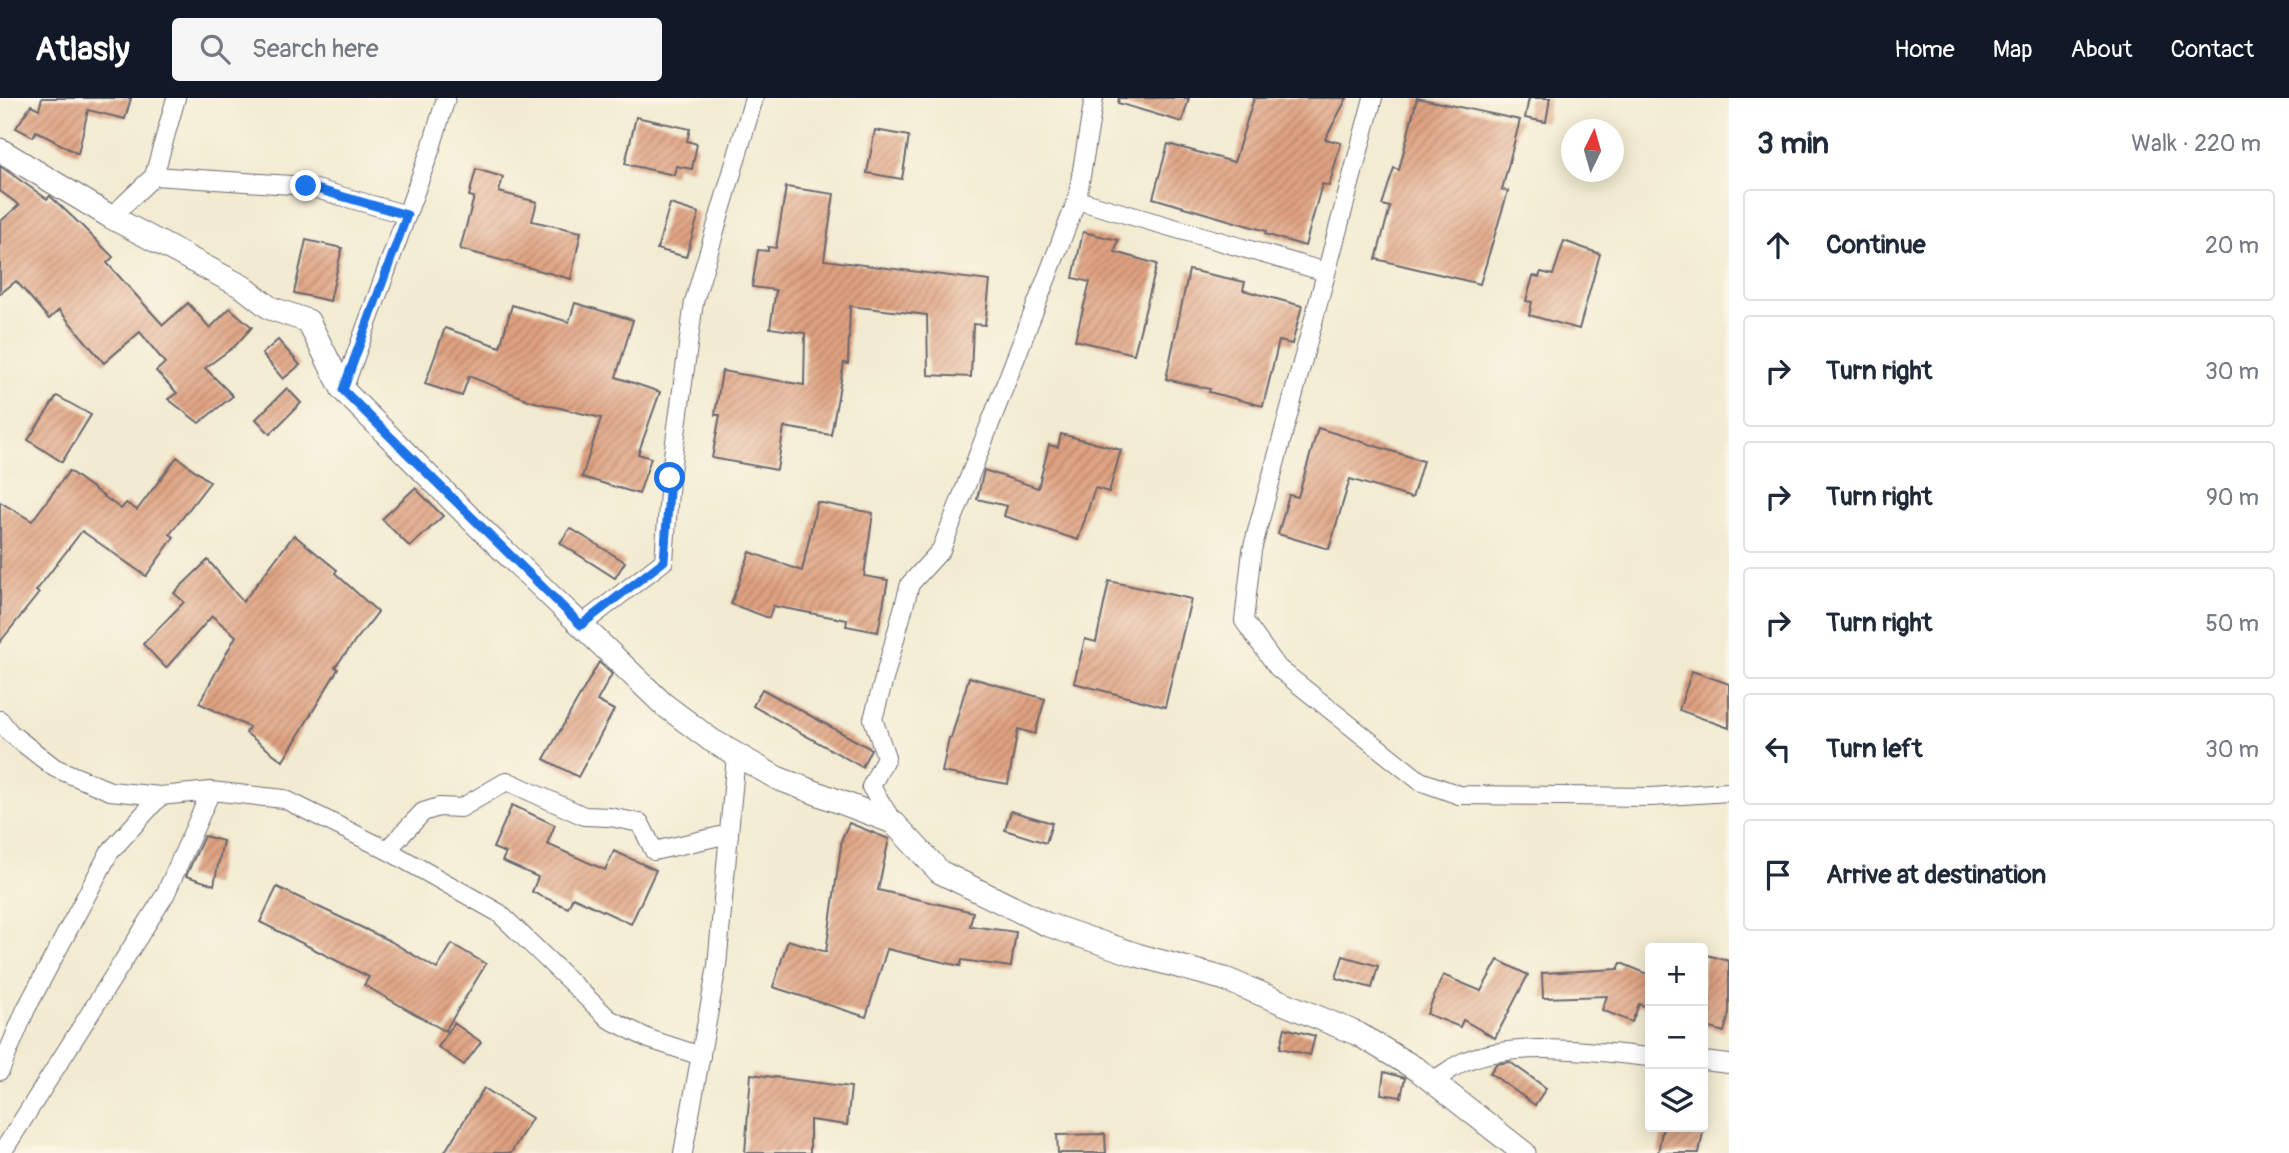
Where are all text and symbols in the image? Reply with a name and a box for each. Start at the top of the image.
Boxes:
search box [172,18,662,81]
text: Atlasly [35,29,130,70]
icon: search [196,30,234,68]
text: Search here [252,33,379,65]
text: Home [1894,35,1955,64]
text: Map [1993,35,2033,64]
text: About [2071,35,2133,64]
text: Contact [2171,35,2254,64]
north arrow [1561,119,1624,182]
text: 3 min [1757,125,1829,162]
text: Walk · 220 m [2131,129,2261,158]
route end [290,170,321,201]
icon: ahead [1759,226,1797,264]
text: Continue [1826,229,1926,261]
text: 20 m [2205,231,2259,260]
icon: right [1759,352,1797,390]
text: Turn right [1826,355,1932,387]
text: 30 m [2205,357,2259,386]
route start [654,462,685,493]
icon: right [1759,478,1797,516]
text: Turn right [1826,481,1932,513]
text: 90 m [2206,483,2259,512]
icon: right [1759,604,1797,642]
text: Turn right [1826,607,1932,639]
text: 50 m [2205,609,2259,638]
icon: left [1759,730,1797,768]
text: Turn left [1826,733,1922,765]
text: 30 m [2205,735,2259,764]
icon: arrive [1759,856,1797,894]
text: Arrive at destination [1826,859,2046,891]
map controls [1645,943,1708,1132]
button: + [1645,943,1708,1006]
button: − [1645,1006,1708,1069]
button: layers [1645,1069,1708,1132]

